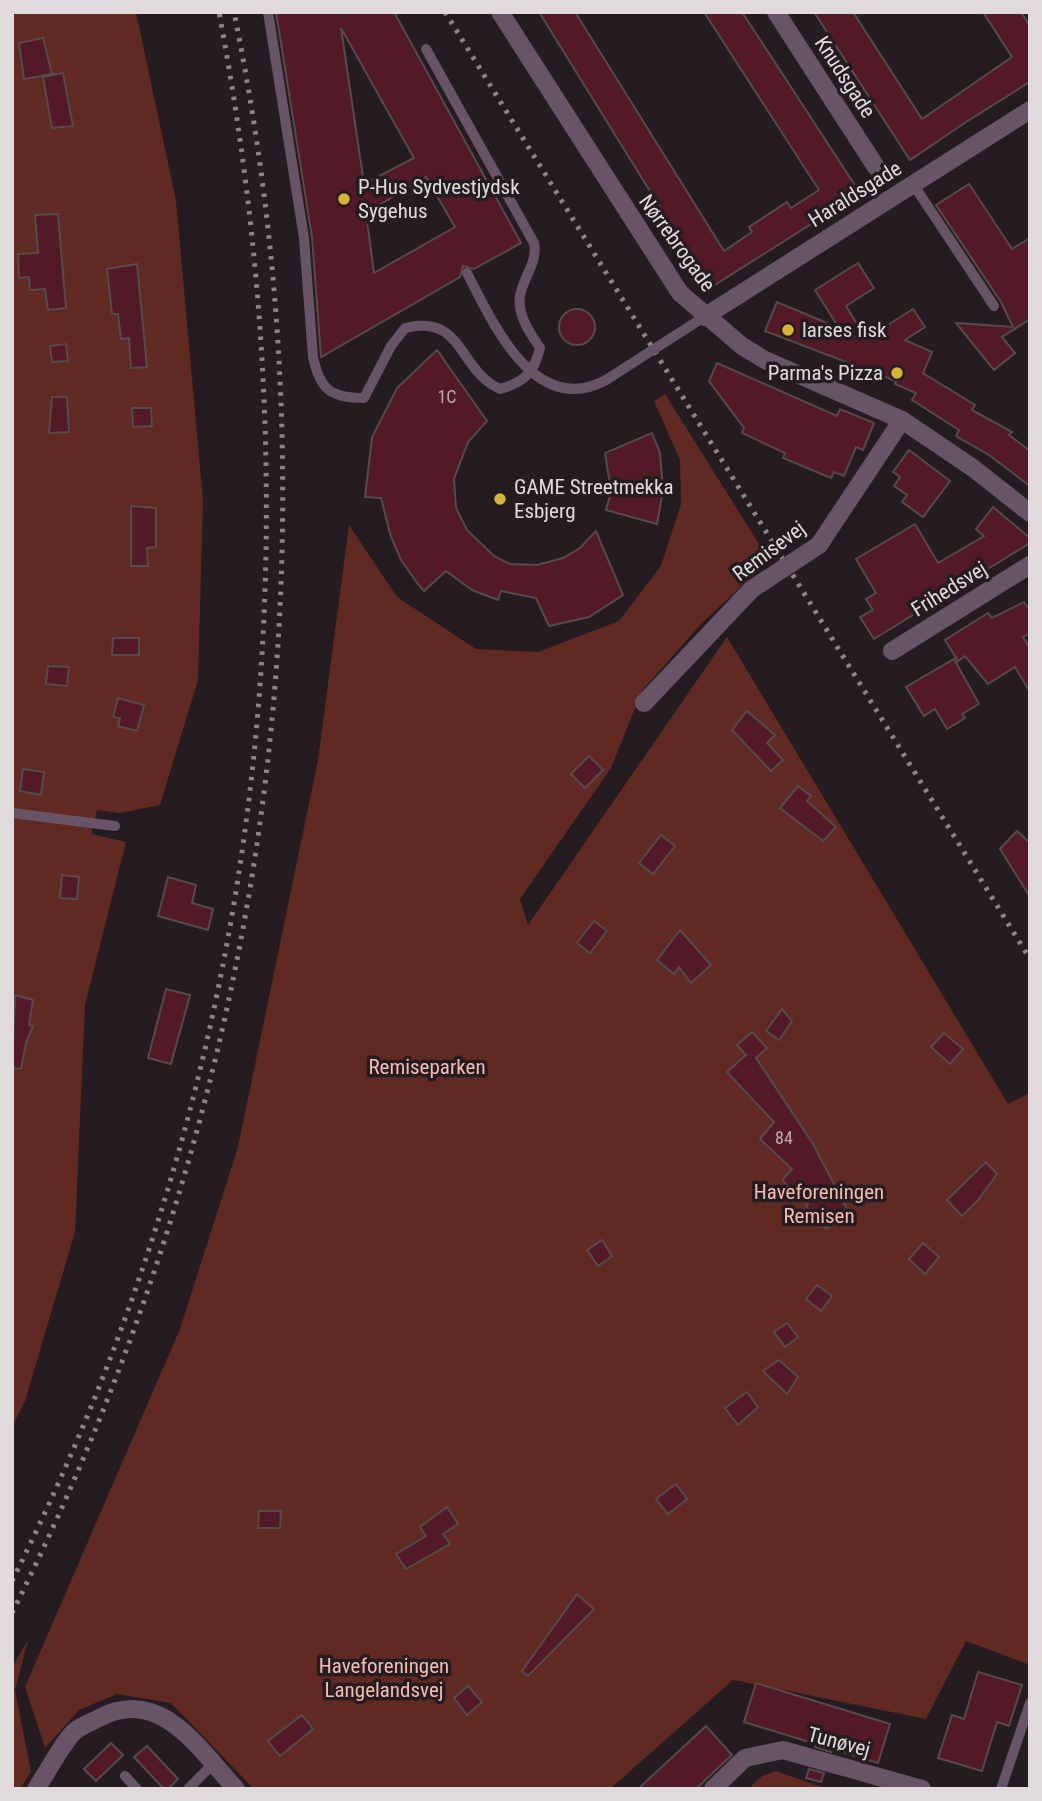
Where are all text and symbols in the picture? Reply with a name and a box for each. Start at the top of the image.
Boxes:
street label: Knudsgade [810,32,880,122]
street label: Haraldsgade [804,156,906,232]
place label: P-Hus Sydvestjydsk Sygehus [358,175,520,223]
street label: Nørrebrogade [634,190,720,296]
marker: P-Hus Sydvestjydsk Sygehus [336,191,352,207]
place label: larses fisk [802,318,887,342]
marker: larses fisk [780,322,796,338]
place label: Parma's Pizza [768,361,883,385]
marker: Parma's Pizza [889,365,905,381]
house number: 1C [437,386,457,407]
place label: GAME Streetmekka Esbjerg [514,475,674,523]
marker: GAME Streetmekka Esbjerg [492,491,508,507]
street label: Remisevej [728,516,810,586]
street label: Frihedsvej [907,556,991,622]
park label: Remiseparken [368,1055,486,1079]
house number: 84 [775,1127,793,1148]
park label: Haveforeningen Remisen [754,1180,884,1228]
park label: Haveforeningen Langelandsvej [319,1654,449,1702]
street label: Tunøvej [805,1722,873,1762]

